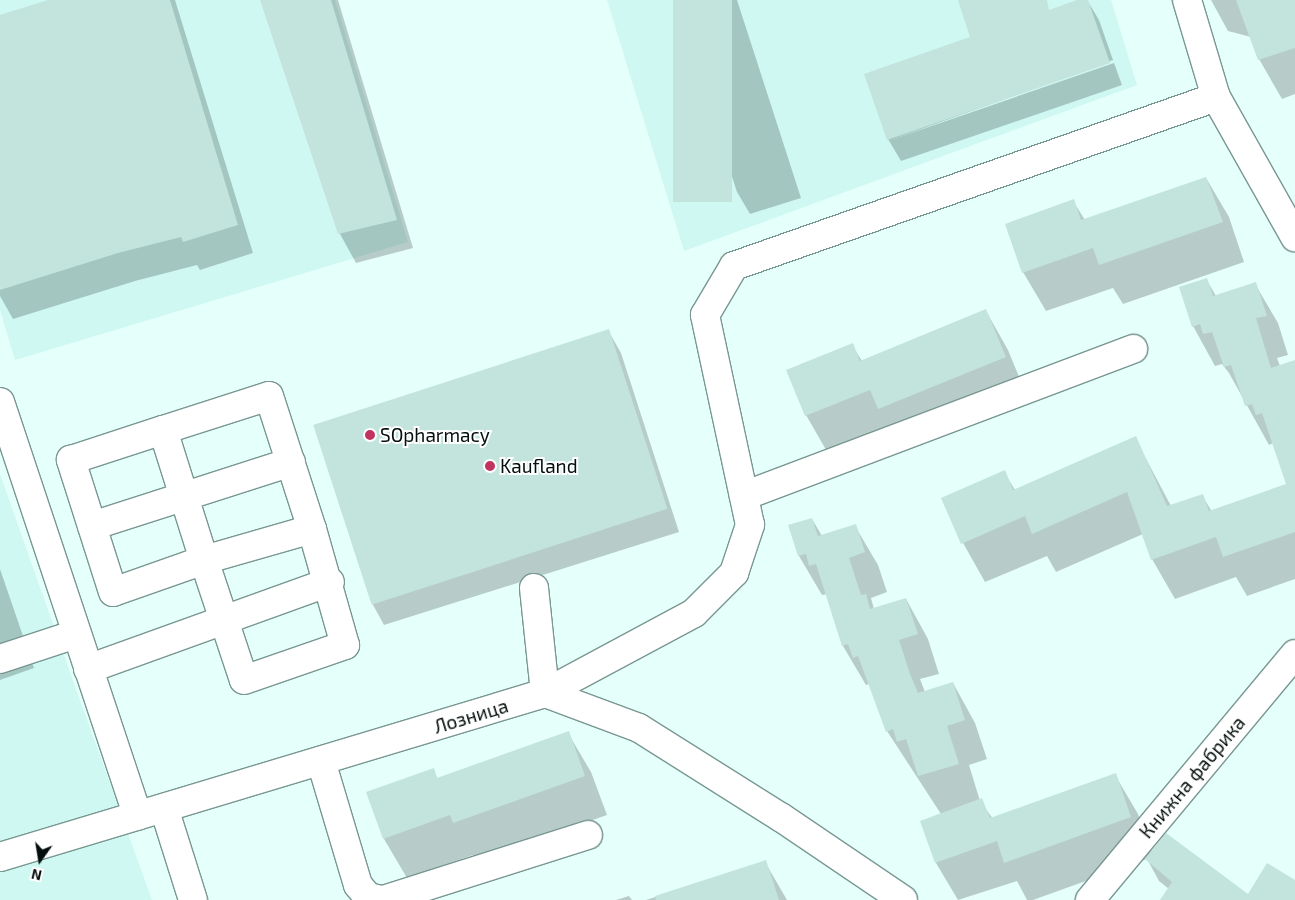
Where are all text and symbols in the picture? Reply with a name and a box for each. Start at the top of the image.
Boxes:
place label: SOpharmacy [380,424,490,446]
marker: SOpharmacy [364,429,376,441]
place label: Kaufland [500,455,578,477]
marker: Kaufland [484,460,496,472]
street label: Лозница [431,694,511,738]
street label: Книжна фабрика [1134,711,1250,843]
north arrow [15,835,65,885]
text: N [30,866,43,885]

